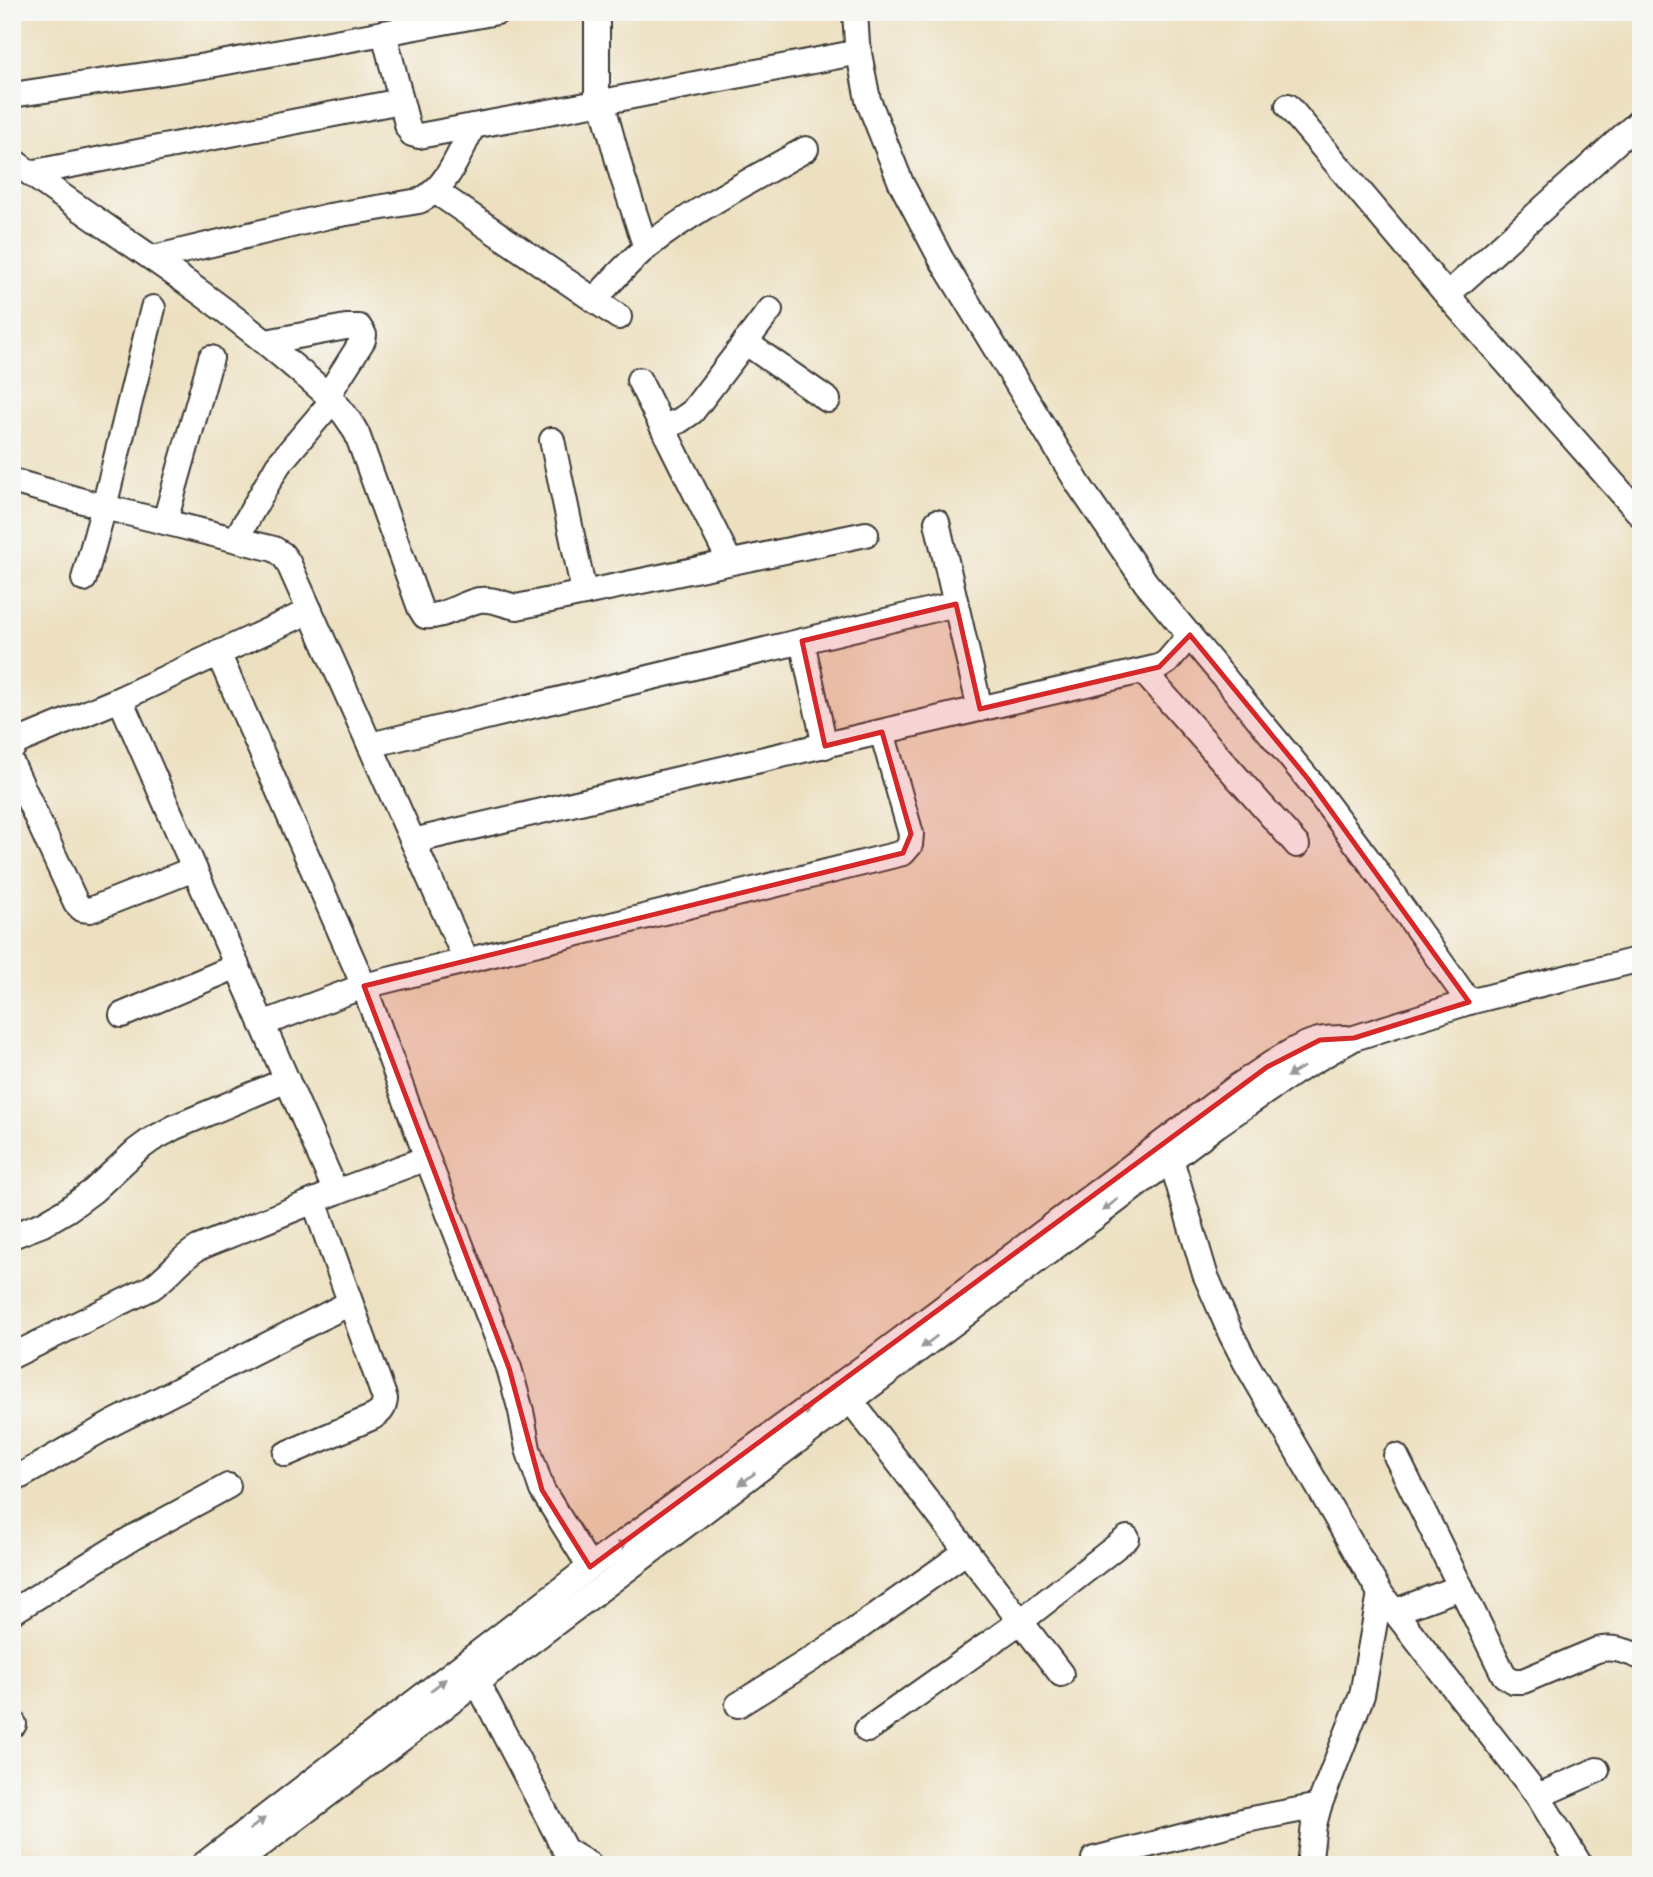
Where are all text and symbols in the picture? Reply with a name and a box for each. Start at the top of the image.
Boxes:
one-way arrow [1285,1066,1304,1079]
one-way arrow [1101,1198,1120,1212]
one-way arrow [920,1335,938,1349]
one-way arrow [793,1406,811,1420]
one-way arrow [738,1472,756,1486]
one-way arrow [609,1540,627,1554]
one-way arrow [428,1678,446,1693]
one-way arrow [248,1817,266,1831]

